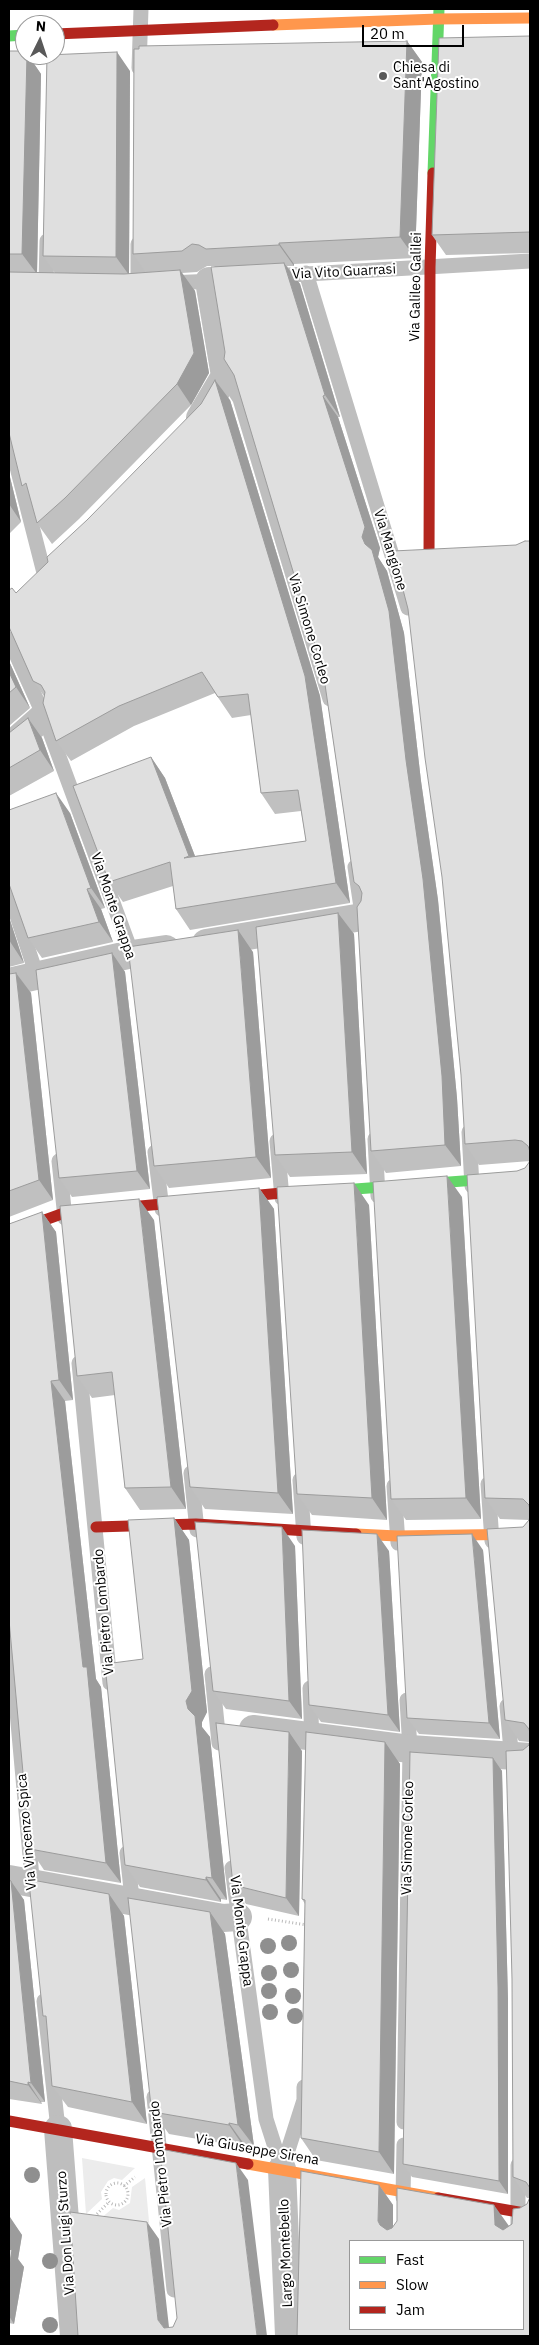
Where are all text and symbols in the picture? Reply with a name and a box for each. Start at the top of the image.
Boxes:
north arrow [15,15,65,65]
scale bar [364,15,466,47]
text: N [35,17,47,35]
text: 20 m [370,24,405,43]
place label: Chiesa di Sant'Agostino [393,60,479,92]
marker: Chiesa di Sant'Agostino [377,70,389,82]
street label: Via Galileo Galilei [407,232,425,342]
street label: Via Vito Guarrasi [292,261,396,283]
street label: Via Mangione [370,507,410,593]
street label: Via Simone Corleo [284,572,334,686]
street label: Via Monte Grappa [87,850,139,962]
street label: Via Pietro Lombardo [90,1548,118,1676]
street label: Via Vincenzo Spica [14,1773,40,1891]
street label: Via Simone Corleo [399,1781,417,1895]
street label: Via Monte Grappa [226,1874,256,1988]
street label: Via Pietro Lombardo [146,2100,176,2228]
street label: Via Giuseppe Sirena [194,2131,320,2169]
street label: Via Don Luigi Sturzo [53,2170,79,2296]
street label: Largo Montebello [276,2198,296,2308]
legend [349,2240,524,2330]
text: Fast [396,2250,424,2269]
text: Slow [396,2275,429,2294]
text: Jam [396,2300,425,2319]

